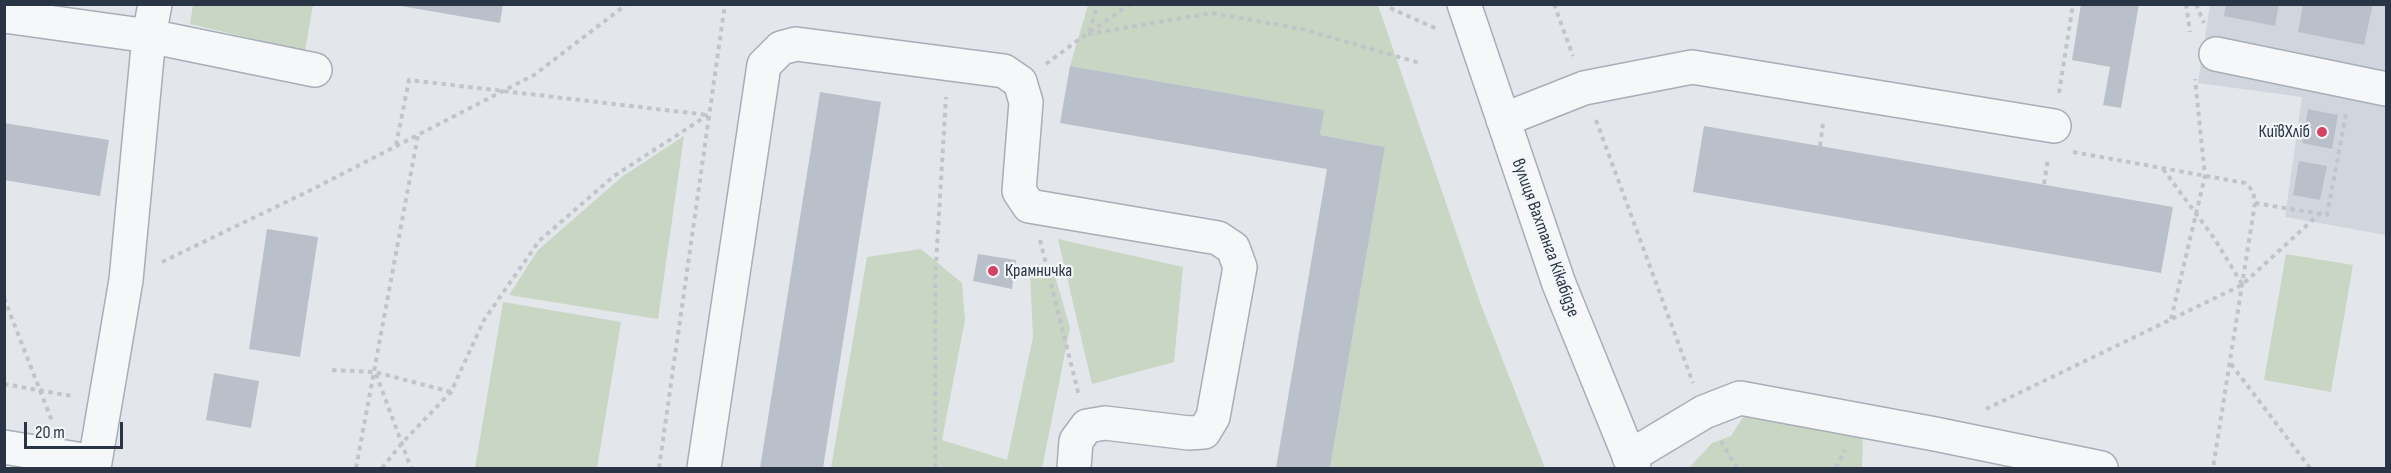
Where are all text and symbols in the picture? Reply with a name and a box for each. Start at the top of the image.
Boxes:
place label: КиївХліб [2259,121,2310,143]
marker: КиївХліб [2315,125,2329,139]
street label: вулиця Вахтанга Кікабідзе [1506,156,1584,320]
place label: Крамничка [1005,260,1072,282]
marker: Крамничка [986,264,1000,278]
scale bar [27,410,126,448]
text: 20 m [35,422,65,443]

